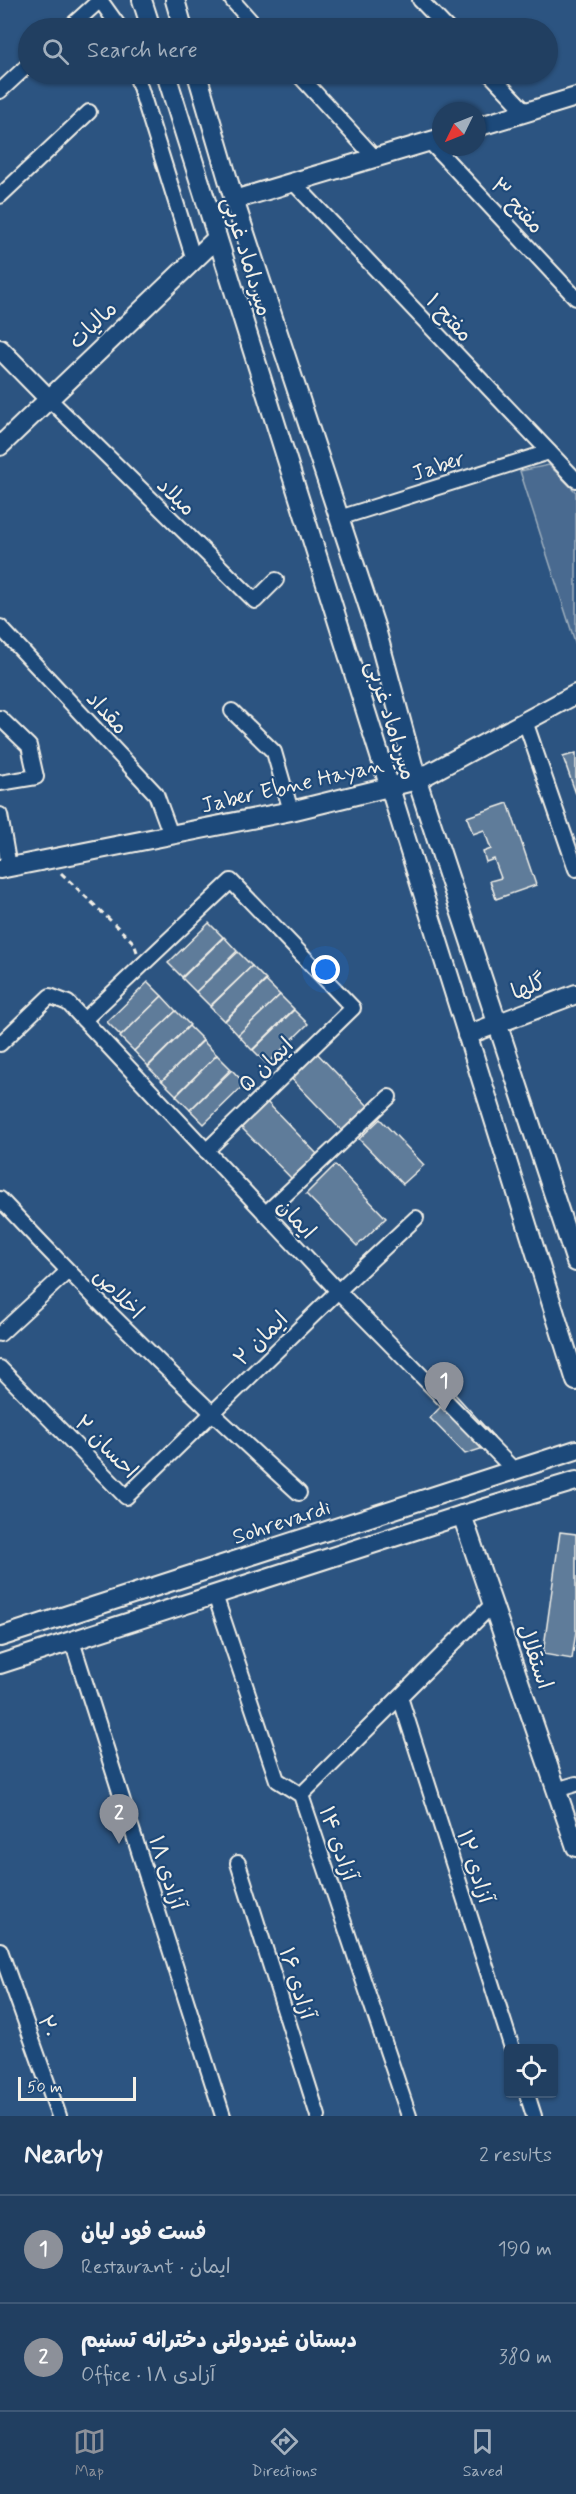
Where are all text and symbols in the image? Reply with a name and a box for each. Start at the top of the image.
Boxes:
search box [18,18,558,84]
icon: search [39,35,72,68]
text: Search here [87,37,198,65]
north arrow [432,102,486,156]
street label: مفتح ۳ [484,172,549,240]
street label: میرداماد غربی [215,193,278,320]
street label: مفتح ۱ [419,288,478,349]
street label: مالیات [63,295,124,355]
street label: Jaber [408,445,469,489]
street label: میلاد [150,472,201,523]
street label: میرداماد غربی [359,657,422,784]
street label: مقداد [79,686,134,741]
street label: Jaber Ebne Hayan [198,751,387,821]
your location [311,955,340,984]
street label: گلها [507,969,550,1007]
street label: ایمان ۵ [233,1032,300,1099]
street label: ایمان [270,1193,321,1246]
street label: اخلاص [86,1263,149,1326]
street label: ایمان ۲ [228,1306,295,1373]
pin: 1 [424,1362,464,1412]
street label: احسان ۲ [68,1410,143,1485]
street label: Sohrevardi [229,1494,334,1552]
street label: استقلال [510,1620,558,1693]
pin: 2 [100,1794,138,1844]
street label: آزادی ۱۴ [311,1803,363,1886]
street label: آزادی ۱۲ [449,1826,500,1908]
street label: آزادی ۱۸ [141,1832,192,1915]
street label: آزادی ۱۶ [271,1944,321,2025]
street label: ۲۰ [30,2012,64,2042]
map controls [504,2044,558,2098]
button: locate [504,2044,558,2098]
scale bar [18,2074,136,2102]
text: 50 m [27,2077,63,2098]
text: Nearby [24,2138,103,2172]
text: 2 results [479,2142,552,2169]
text: فست فود لیان [81,2219,206,2247]
text: 1 [39,2236,48,2263]
text: 190 m [498,2236,552,2263]
text: Restaurant · ایمان [81,2254,231,2281]
text: دبستان غیردولتی دخترانه تسنیم [81,2327,357,2355]
text: 2 [39,2344,48,2371]
text: 380 m [499,2344,552,2371]
text: Office · آزادی ۱۸ [81,2362,215,2389]
tab: Map [73,2425,106,2482]
tab: Directions [251,2425,317,2482]
tab: Saved [463,2425,503,2482]

